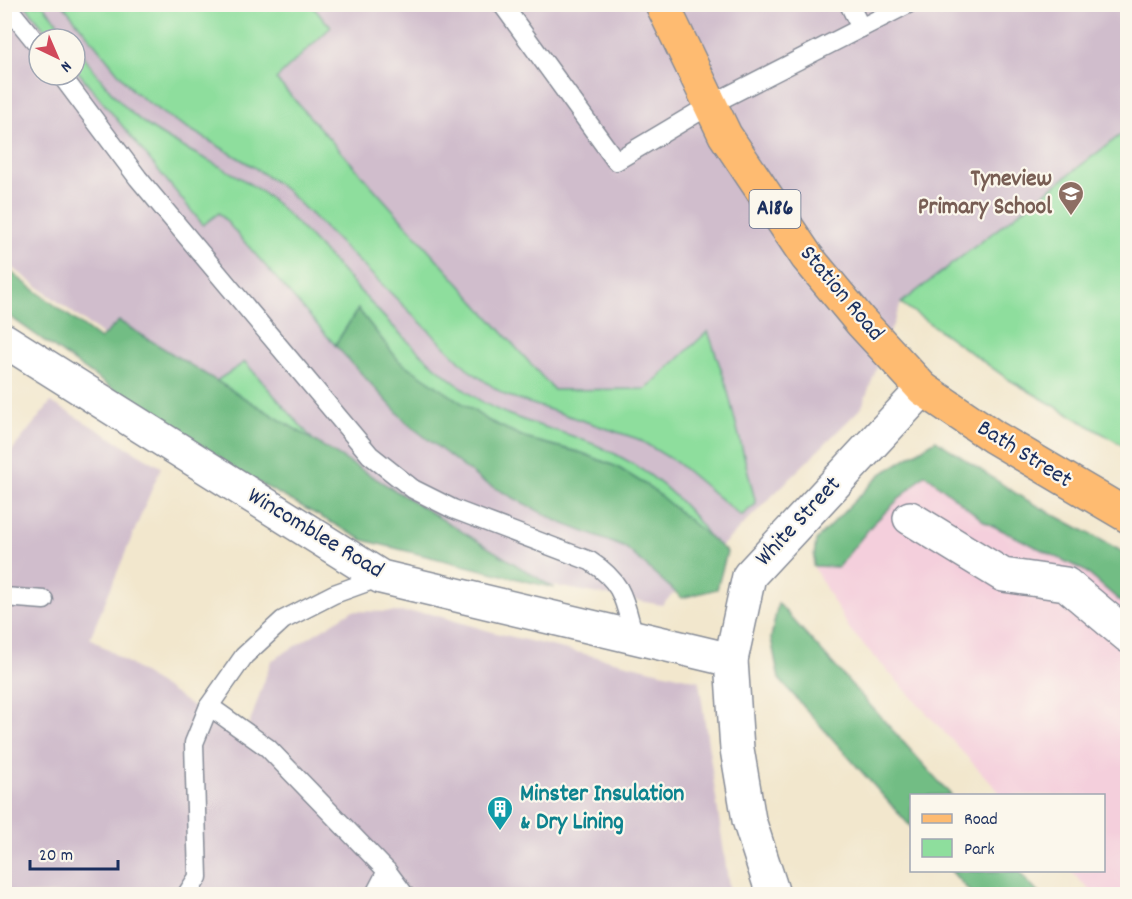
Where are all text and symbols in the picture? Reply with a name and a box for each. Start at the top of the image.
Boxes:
north arrow [27,27,87,87]
text: N [55,55,77,77]
place label: Tyneview Primary School [918,163,1052,225]
school or university icon: Tyneview Primary School [1056,179,1086,217]
road number: A186 [750,190,800,228]
street label: Station Road [791,239,891,349]
street label: Bath Street [970,412,1078,498]
street label: White Street [748,469,850,575]
street label: Wincomblee Road [240,480,390,588]
place label: Minster Insulation & Dry Lining [520,778,684,840]
building icon: Minster Insulation & Dry Lining [485,794,515,832]
legend [910,794,1105,872]
text: Road [964,808,998,833]
scale bar [30,833,118,871]
text: Park [964,838,995,863]
text: 20 m [39,844,73,869]

